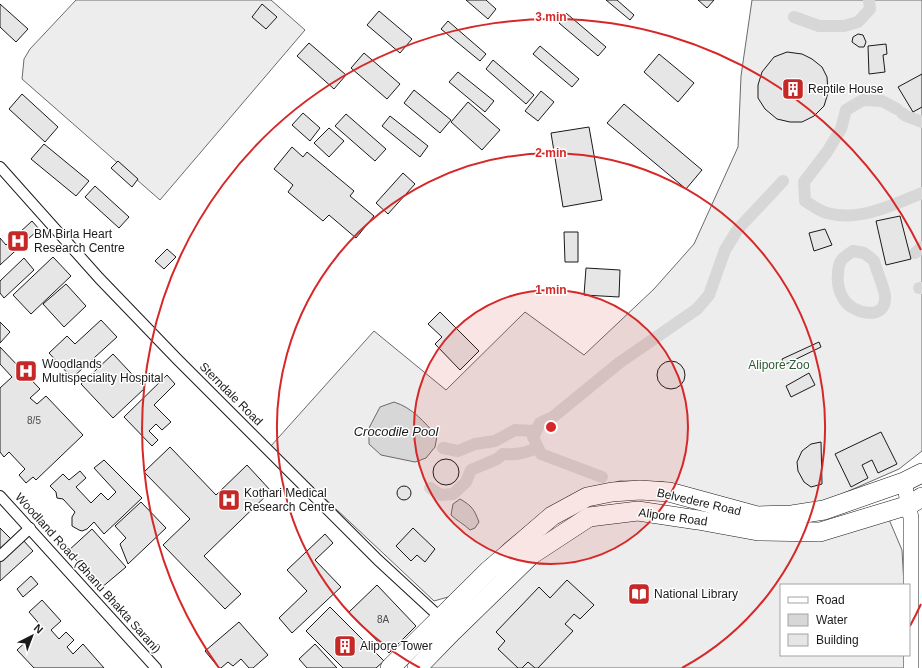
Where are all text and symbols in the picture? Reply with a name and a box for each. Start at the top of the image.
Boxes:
text: 3 min [535,10,567,24]
building icon: Reptile House [780,76,806,102]
place label: Reptile House [808,82,884,96]
text: 2 min [535,146,567,160]
place label: BM Birla Heart Research Centre [34,227,125,255]
hospital icon: BM Birla Heart Research Centre [5,228,31,254]
text: 1 min [535,283,567,297]
place label: Woodlands Multispeciality Hospital [42,357,163,385]
hospital icon: Woodlands Multispeciality Hospital [13,358,39,384]
park label: Alipore Zoo [748,358,810,372]
street label: Sterndale Road [197,360,265,428]
house number: 8/5 [27,415,41,426]
centre of rings [544,420,558,434]
water label: Crocodile Pool [354,424,439,439]
street label: Belvedere Road [655,485,743,519]
place label: Kothari Medical Research Centre [244,486,335,514]
hospital icon: Kothari Medical Research Centre [216,487,242,513]
street label: Woodland Road (Bhanu Bhakta Sarani) [12,490,164,656]
street label: Alipore Road [638,505,708,529]
library icon: National Library [626,581,652,607]
legend [780,584,910,656]
place label: National Library [654,587,738,601]
text: Road [816,593,845,607]
text: Water [816,613,848,627]
house number: 8A [377,614,389,625]
north arrow [12,616,52,656]
text: N [32,621,46,636]
building icon: Alipore Tower [332,633,358,659]
text: Building [816,633,859,647]
place label: Alipore Tower [360,639,432,653]

